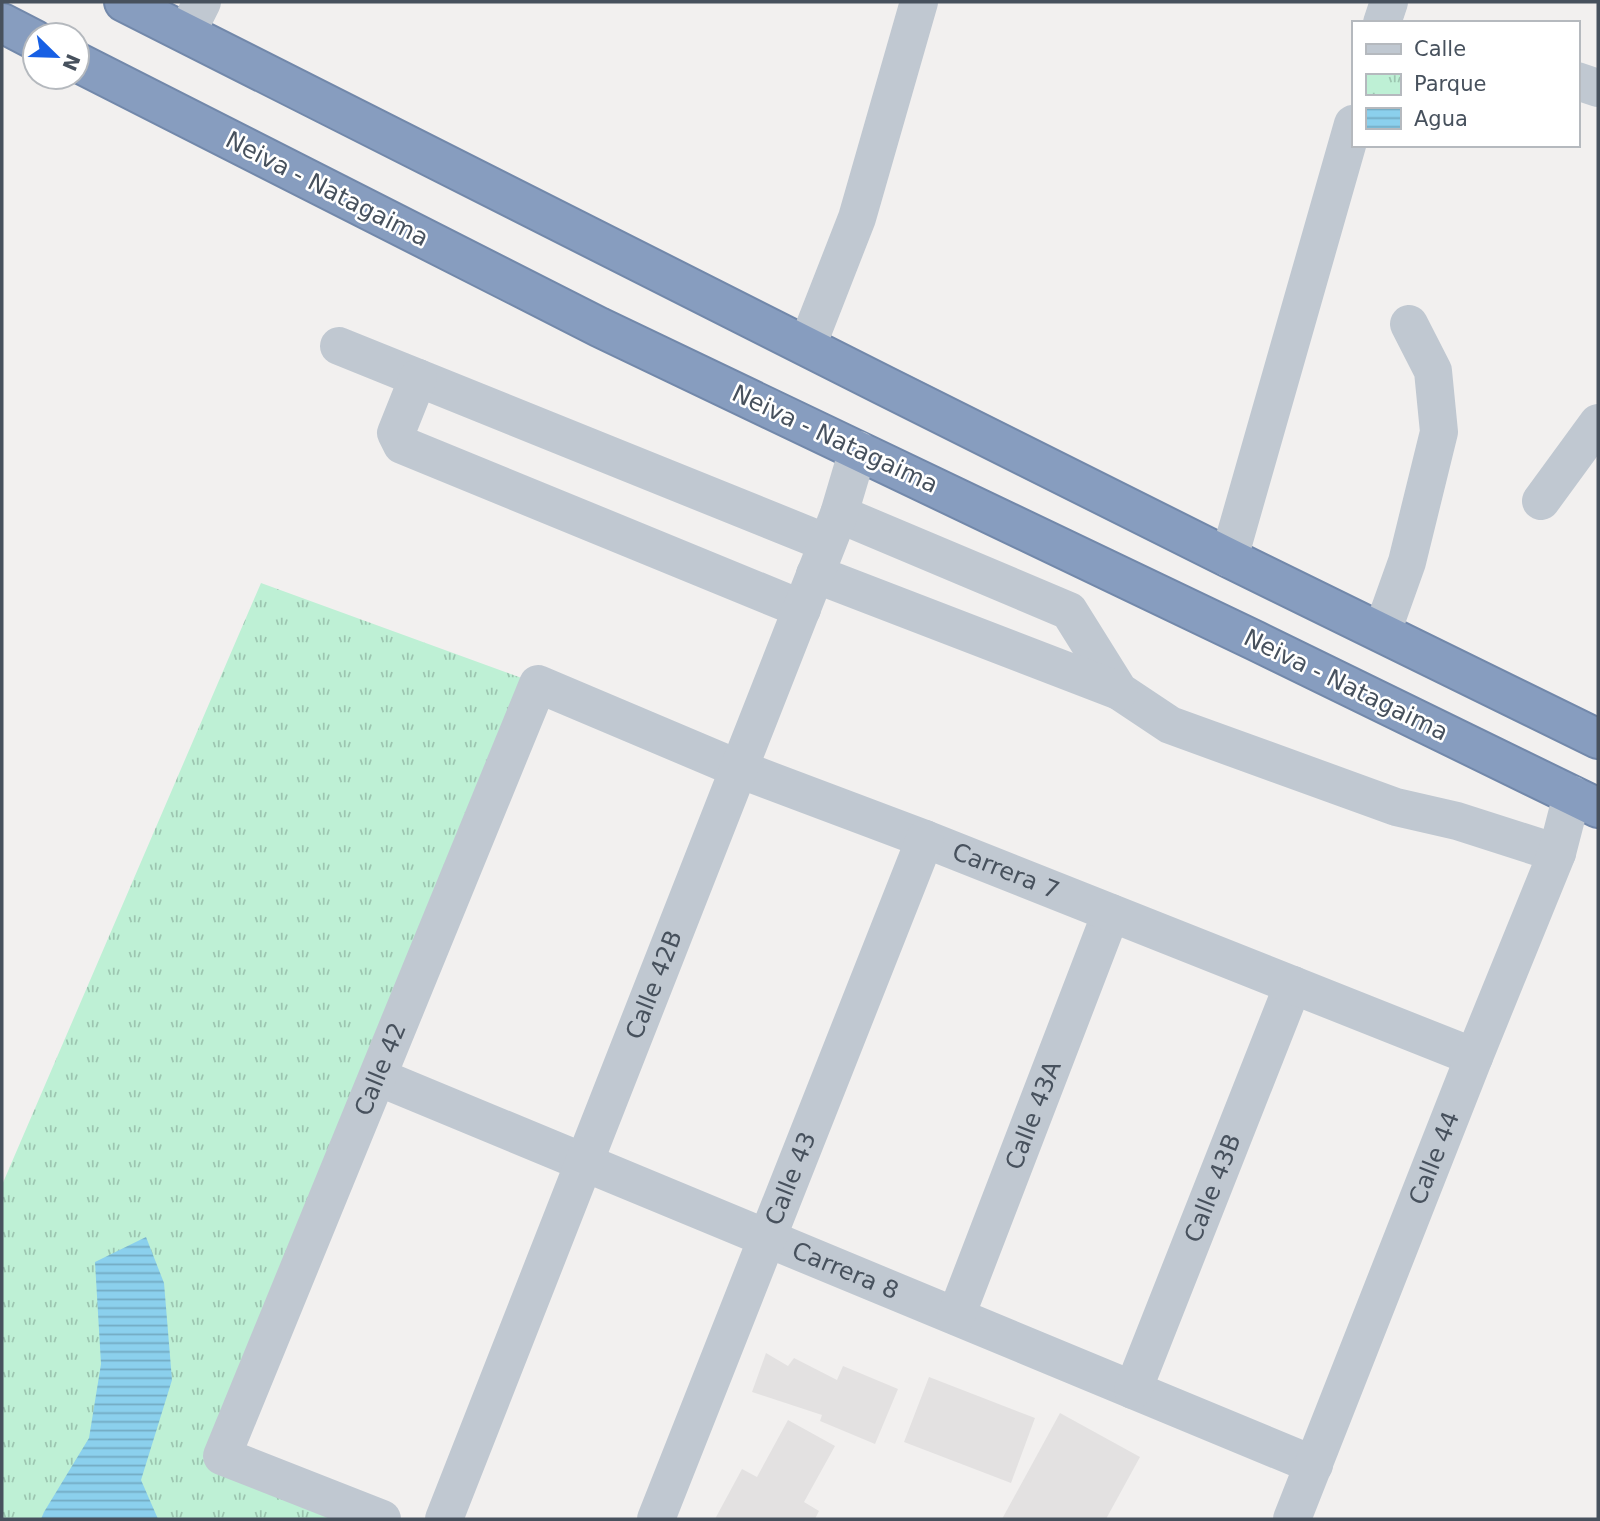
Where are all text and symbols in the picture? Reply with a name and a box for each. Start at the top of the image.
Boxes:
north arrow [21,21,91,91]
legend [1352,21,1579,147]
text: Calle [1414,37,1466,61]
text: N [58,51,85,74]
text: Parque [1414,72,1486,96]
text: Agua [1414,107,1468,131]
street label: Neiva - Natagaima [221,126,433,252]
street label: Neiva - Natagaima [728,379,942,499]
street label: Neiva - Natagaima [1239,623,1453,747]
street label: Carrera 7 [948,837,1063,905]
street label: Calle 42B [620,926,688,1043]
street label: Calle 42 [349,1019,412,1120]
street label: Calle 43A [1000,1056,1067,1174]
street label: Calle 44 [1403,1107,1465,1209]
street label: Calle 43 [760,1128,822,1229]
street label: Calle 43B [1179,1130,1247,1246]
street label: Carrera 8 [788,1236,903,1305]

